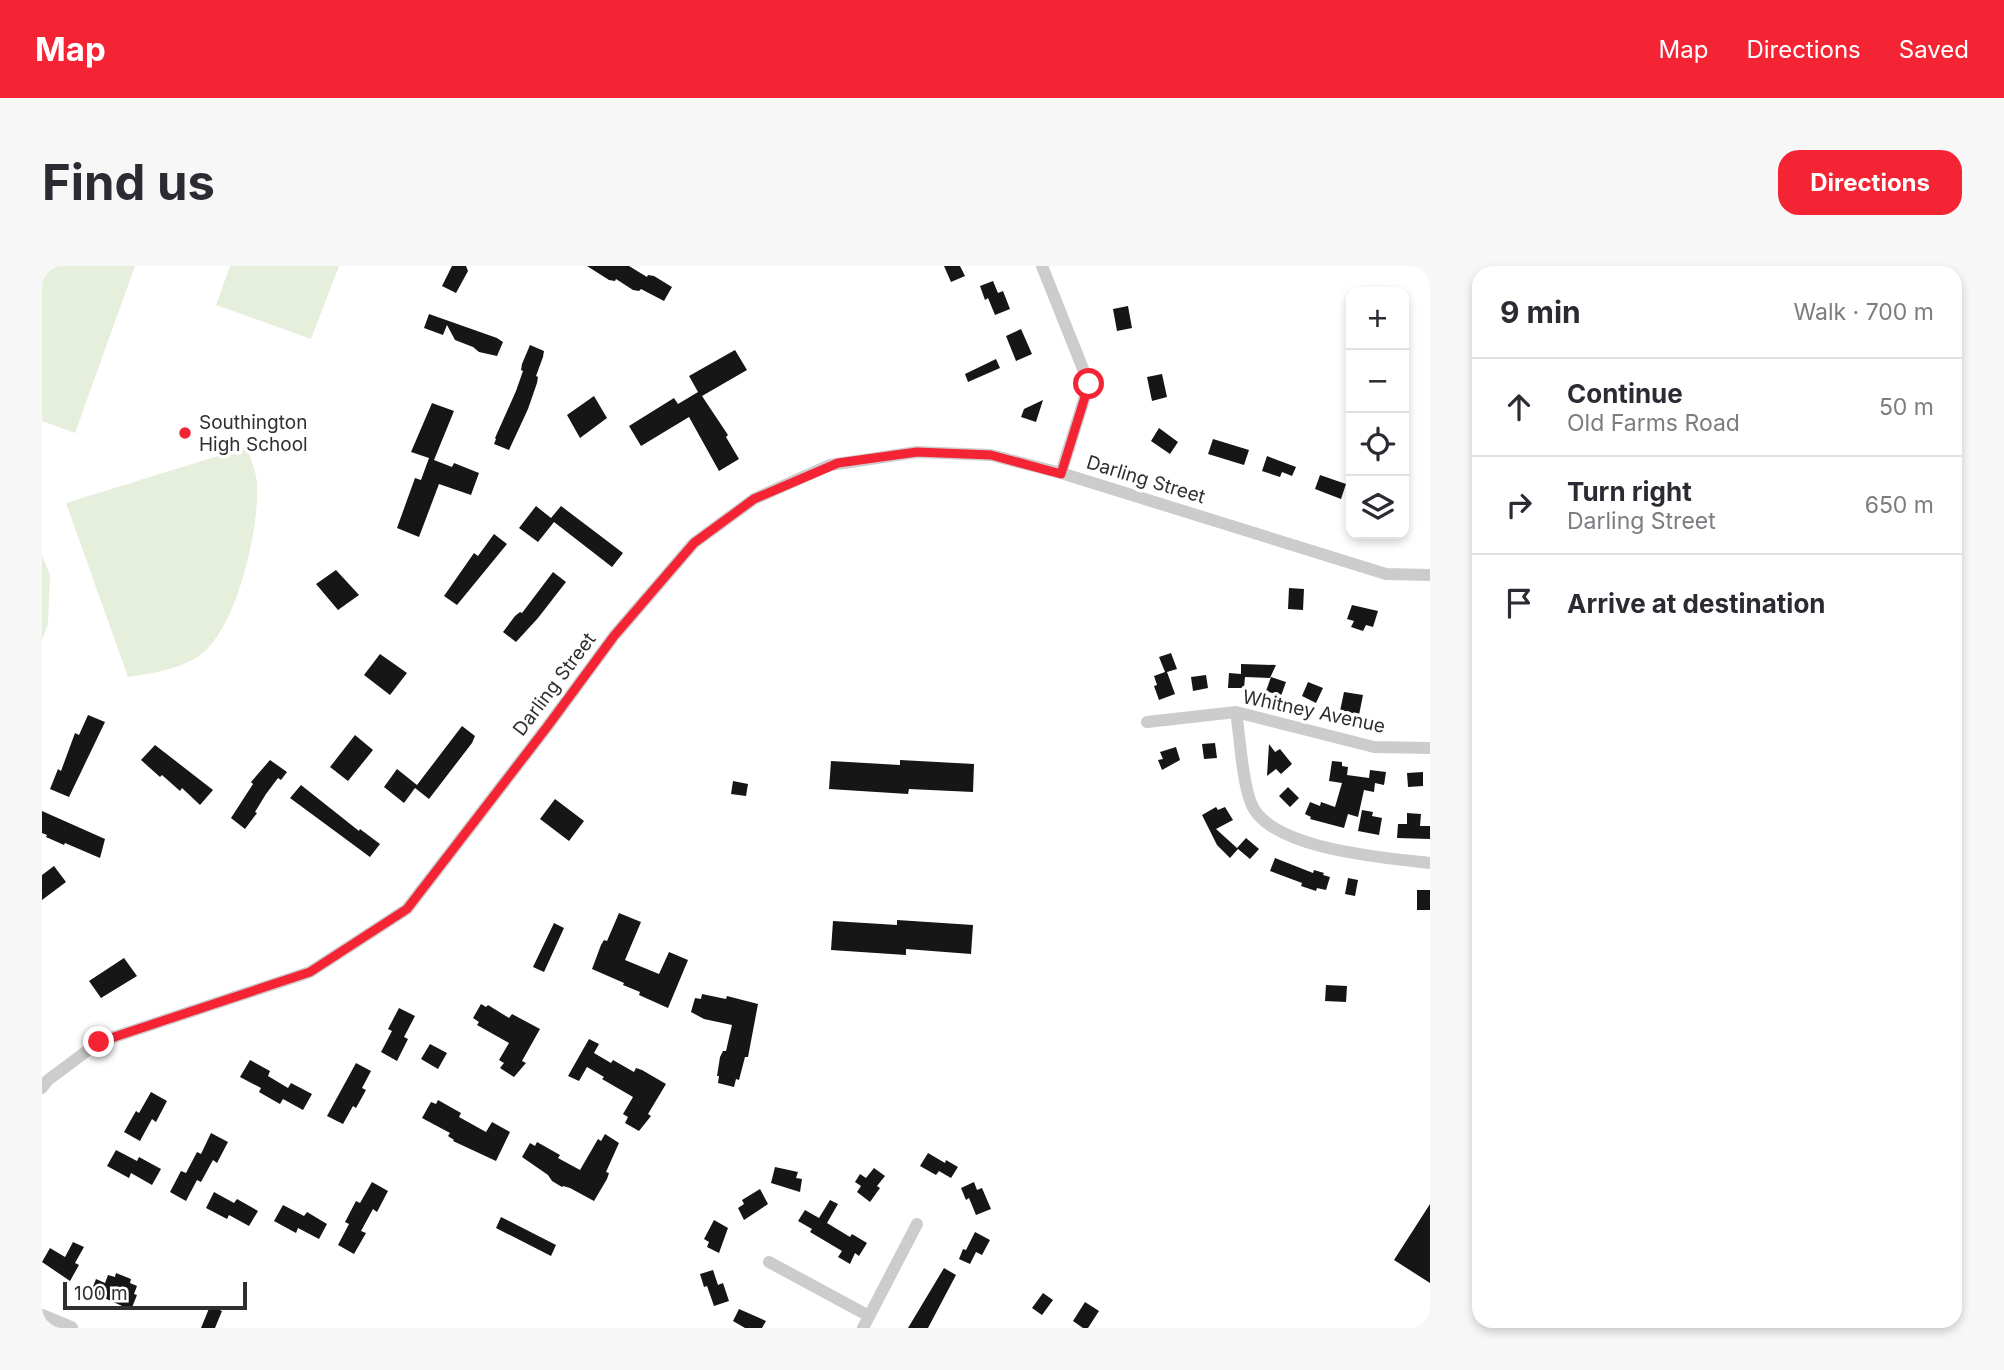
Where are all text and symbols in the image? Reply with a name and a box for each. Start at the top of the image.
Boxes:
text: Map [35,29,106,69]
text: Map [1659,35,1708,64]
text: Directions [1746,35,1861,64]
text: Saved [1899,35,1969,64]
button: Directions [1778,150,1962,215]
text: Find us [42,153,215,212]
map controls [1346,287,1409,539]
button: + [1346,287,1409,350]
text: 9 min [1500,294,1581,330]
text: Walk · 700 m [1794,298,1934,326]
button: − [1346,350,1409,413]
route start [1073,368,1104,399]
text: Continue [1567,378,1683,409]
icon: ahead [1500,388,1538,426]
text: 50 m [1879,393,1934,421]
text: Old Farms Road [1567,409,1740,437]
place label: Southington High School [199,411,308,456]
button: locate [1346,413,1409,476]
marker: Southington High School [177,425,193,441]
street label: Darling Street [1084,451,1208,508]
button: layers [1346,476,1409,539]
text: Turn right [1567,476,1692,507]
icon: right [1500,486,1538,524]
text: 650 m [1865,491,1934,519]
text: Darling Street [1567,507,1716,535]
icon: arrive [1500,584,1538,622]
text: Arrive at destination [1567,588,1826,619]
street label: Darling Street [508,628,601,740]
street label: Whitney Avenue [1240,685,1387,738]
route end [83,1026,114,1057]
scale bar [63,1279,247,1311]
text: 100 m [74,1282,128,1305]

